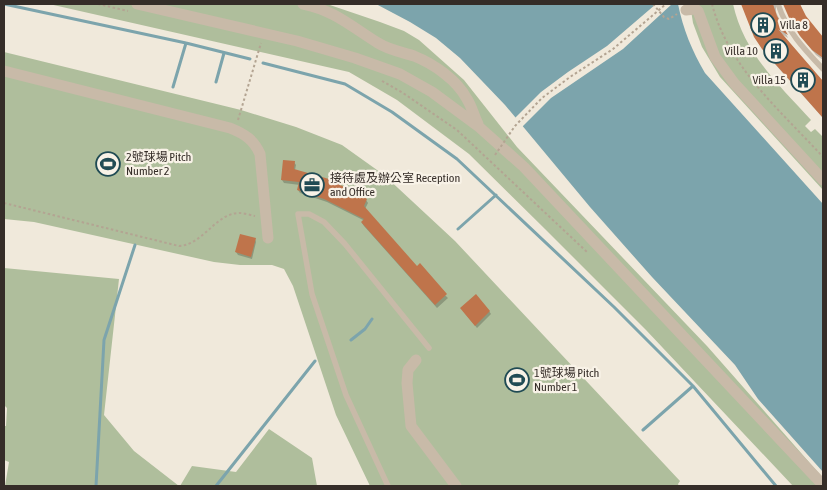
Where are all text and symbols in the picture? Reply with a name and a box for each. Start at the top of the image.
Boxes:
building icon: Villa 8 [750,12,776,38]
place label: Villa 8 [780,18,808,32]
building icon: Villa 10 [763,38,789,64]
place label: Villa 10 [724,44,758,58]
building icon: Villa 15 [790,67,816,93]
place label: Villa 15 [752,73,786,87]
place label: 2號球場 Pitch Number 2 [126,150,191,178]
sports icon: 2號球場 Pitch Number 2 [95,151,121,177]
place label: 接待處及辦公室 Reception and Office [330,171,460,199]
office icon: 接待處及辦公室 Reception and Office [299,172,325,198]
place label: 1號球場 Pitch Number 1 [534,366,599,394]
sports icon: 1號球場 Pitch Number 1 [504,367,530,393]

